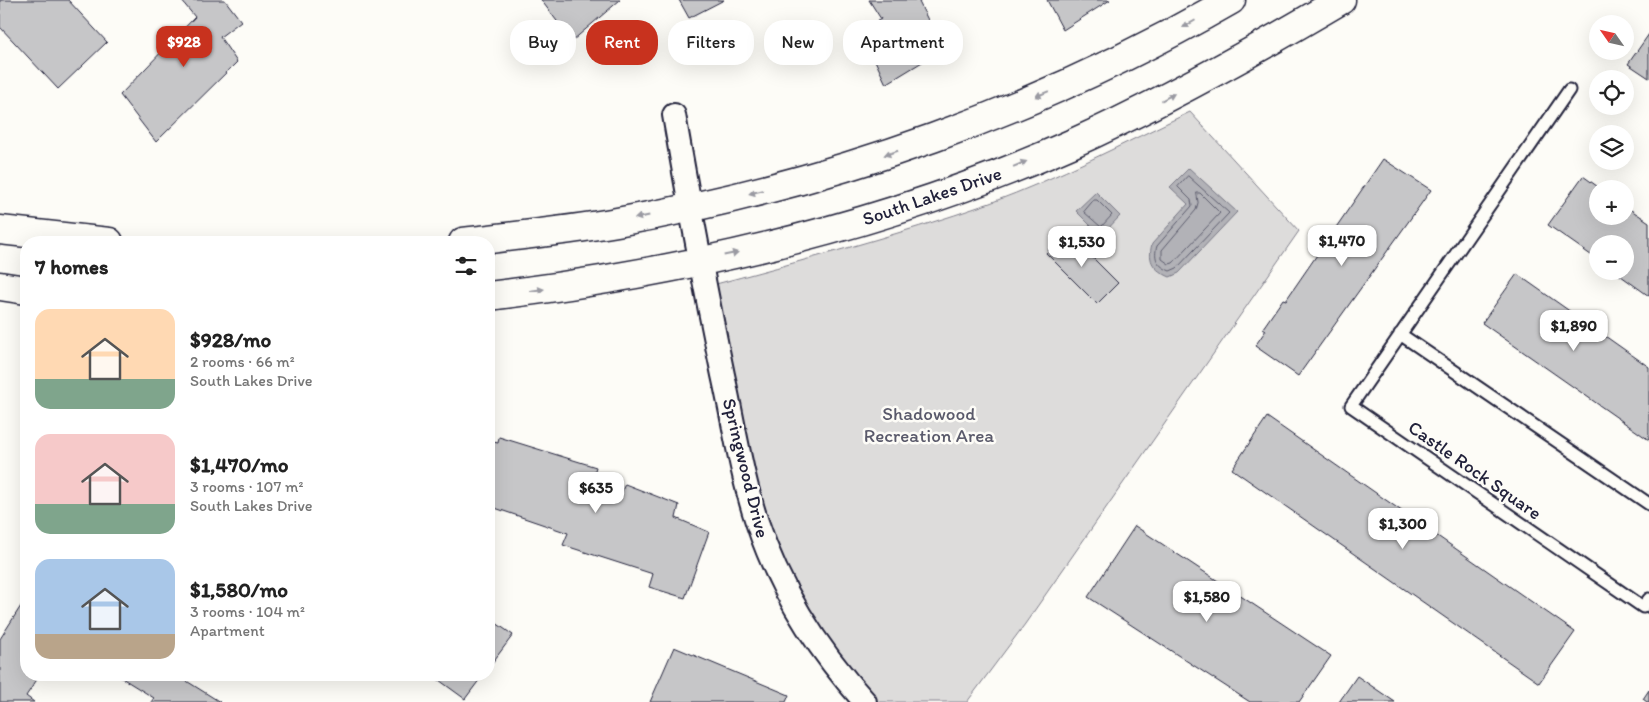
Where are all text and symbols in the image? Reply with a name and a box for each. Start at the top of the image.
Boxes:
north arrow [1589,15,1634,60]
map controls [1589,15,1634,280]
chip: Buy [510,20,576,65]
chip: Rent [586,20,658,65]
chip: Filters [668,20,754,65]
chip: New [764,20,833,65]
chip: Apartment [843,20,963,65]
one-way arrow [1182,20,1195,29]
pin: $928 [154,26,214,68]
text: $928 [167,32,201,51]
button: locate [1589,70,1634,115]
one-way arrow [1035,90,1049,98]
one-way arrow [1161,93,1174,102]
button: layers [1589,125,1634,170]
one-way arrow [883,150,898,157]
one-way arrow [1013,160,1027,168]
street label: South Lakes Drive [859,161,1005,231]
button: + [1589,180,1634,225]
one-way arrow [748,188,763,196]
one-way arrow [634,213,650,221]
pin: $1,470 [1301,224,1383,267]
pin: $1,530 [1041,226,1123,268]
text: $1,470 [1319,231,1365,250]
text: $1,530 [1059,232,1105,251]
button: − [1589,235,1634,280]
one-way arrow [724,250,740,258]
icon: filters [452,252,480,280]
text: 7 homes [35,254,109,279]
one-way arrow [529,286,545,294]
pin: $1,890 [1533,310,1615,352]
text: $1,890 [1551,316,1597,335]
text: $928/mo [190,327,271,352]
icon: home [75,329,135,389]
text: 2 rooms · 66 m² [190,352,295,371]
text: South Lakes Drive [190,371,313,390]
street label: Springwood Drive [718,396,774,540]
park label: Shadowood Recreation Area [864,402,994,447]
street label: Castle Rock Square [1404,415,1546,525]
text: $1,470/mo [190,452,289,477]
icon: home [75,454,135,514]
pin: $635 [566,472,626,514]
text: 3 rooms · 107 m² [190,477,303,496]
text: $635 [579,478,613,497]
text: South Lakes Drive [190,496,313,515]
pin: $1,300 [1362,508,1444,550]
text: $1,300 [1379,514,1427,533]
text: $1,580/mo [190,577,288,602]
icon: home [75,579,135,639]
pin: $1,580 [1166,580,1248,623]
text: $1,580 [1184,587,1230,606]
text: 3 rooms · 104 m² [190,602,305,621]
text: Apartment [190,621,265,640]

